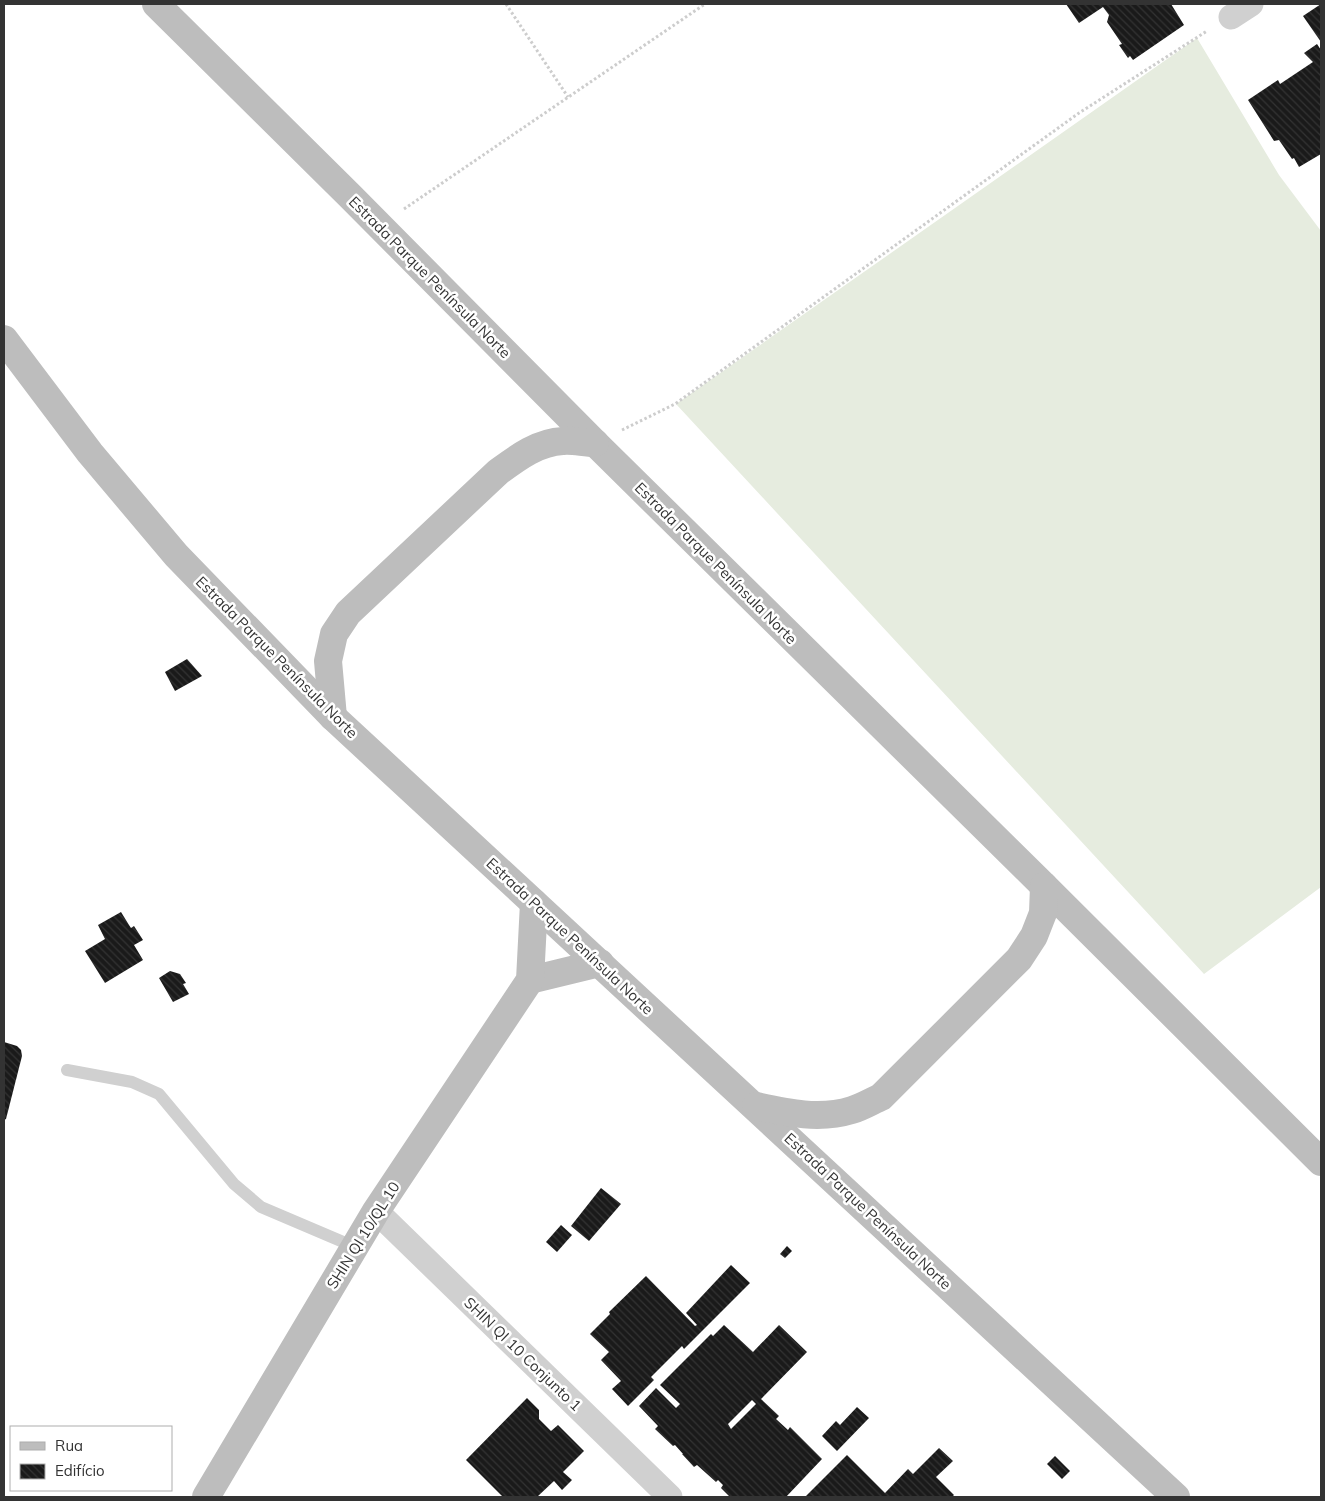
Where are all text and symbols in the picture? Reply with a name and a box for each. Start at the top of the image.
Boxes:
street label: Estrada Parque Península Norte [345,192,515,362]
street label: Estrada Parque Península Norte [631,478,801,648]
street label: Estrada Parque Península Norte [192,572,362,742]
street label: Estrada Parque Península Norte [483,854,657,1018]
street label: Estrada Parque Península Norte [781,1129,955,1293]
street label: SHIN QI 10/QL 10 [322,1178,404,1292]
street label: SHIN QI 10 Conjunto 1 [460,1293,586,1415]
legend [10,1426,172,1491]
text: Rua [55,1436,83,1455]
text: Edifício [55,1461,105,1480]

